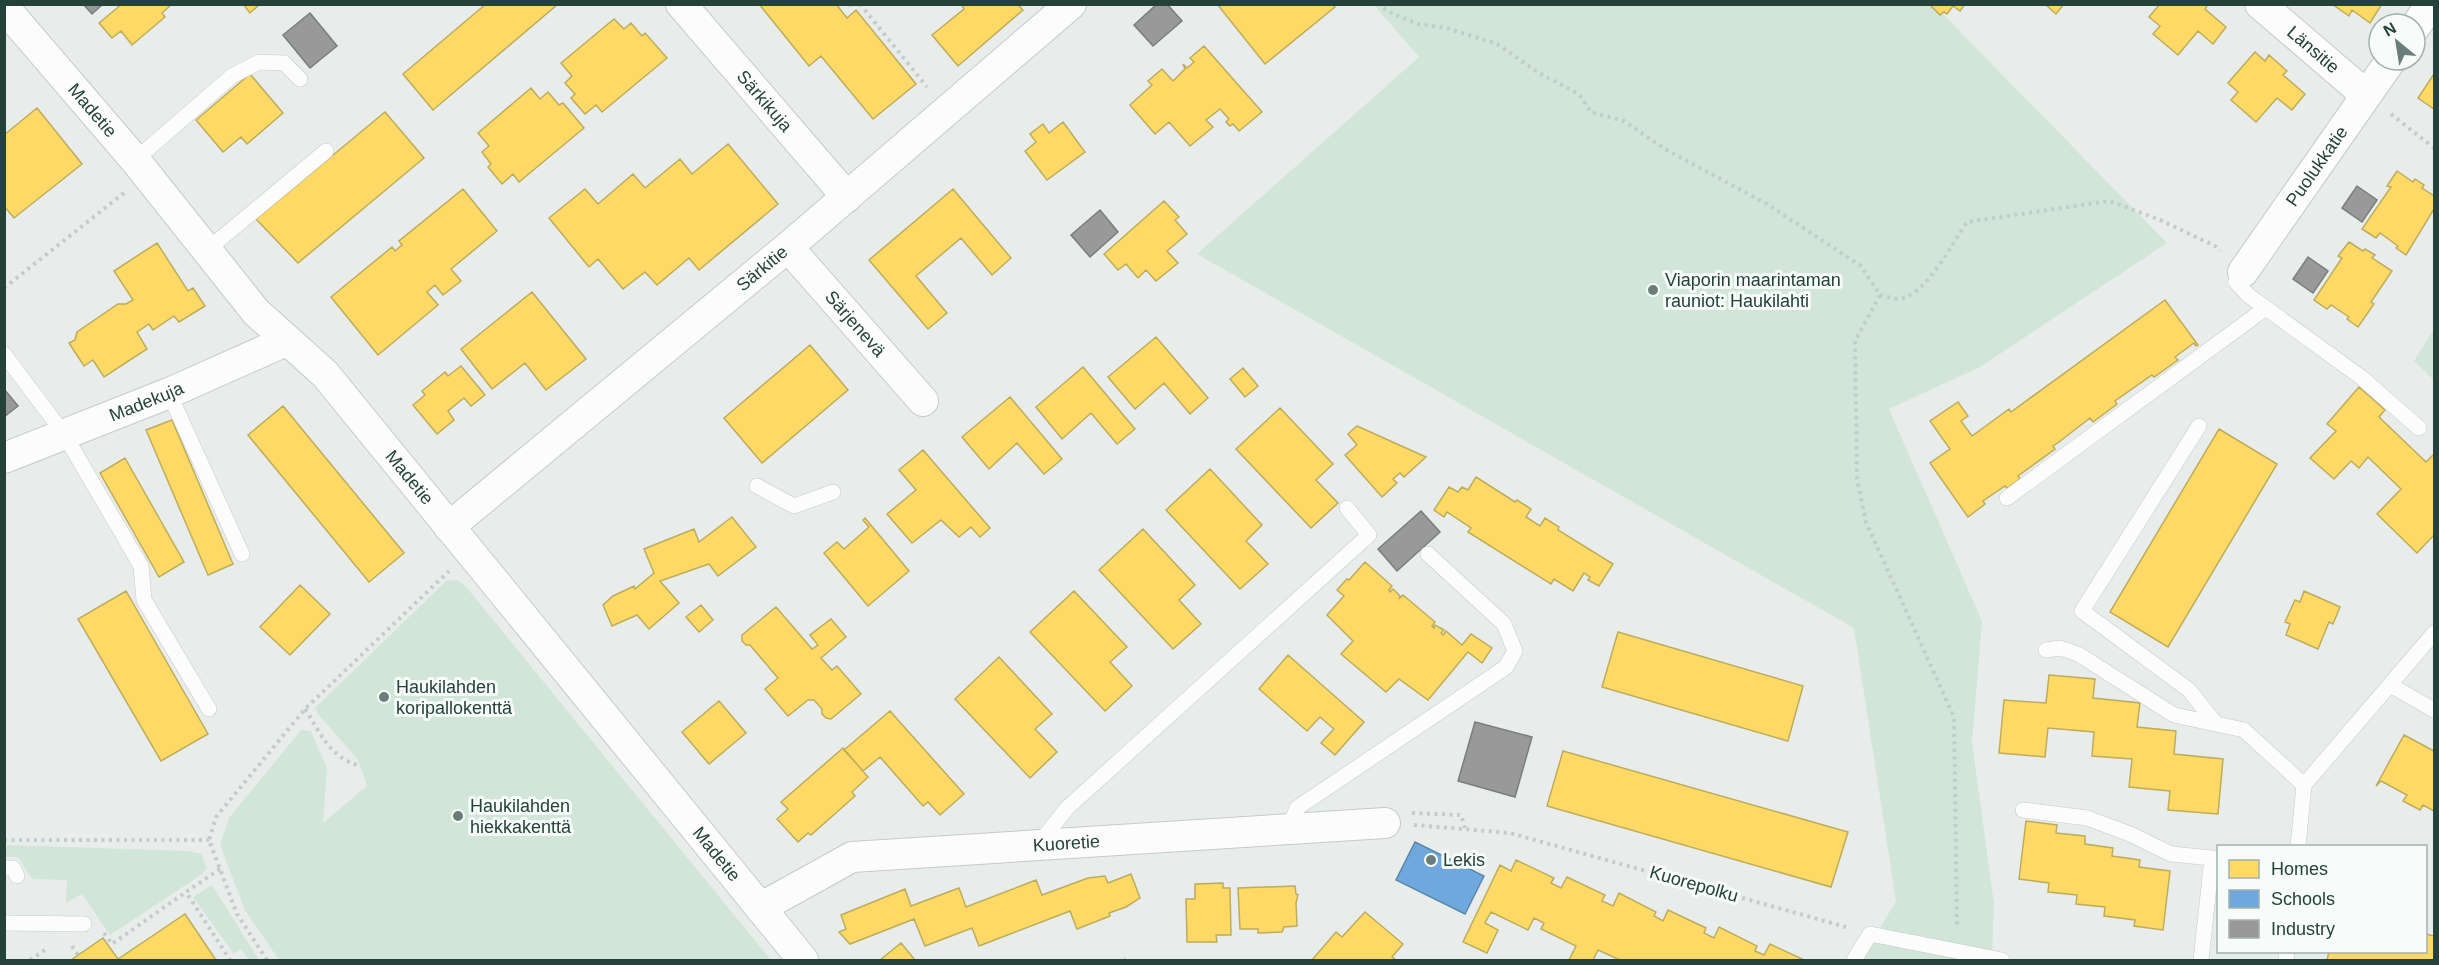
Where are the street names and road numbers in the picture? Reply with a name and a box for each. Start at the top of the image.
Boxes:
street label: Länsitie [2283,22,2343,77]
street label: Särkikuja [733,66,797,136]
street label: Madetie [64,79,121,141]
street label: Puolukkatie [2282,122,2352,210]
street label: Särkitie [733,242,792,295]
street label: Särjenevä [821,287,890,362]
street label: Madekuja [106,377,187,426]
street label: Madetie [381,446,437,509]
street label: Madetie [689,823,745,885]
street label: Kuoretie [1032,831,1100,855]
street label: Kuorepolku [1647,862,1741,906]

